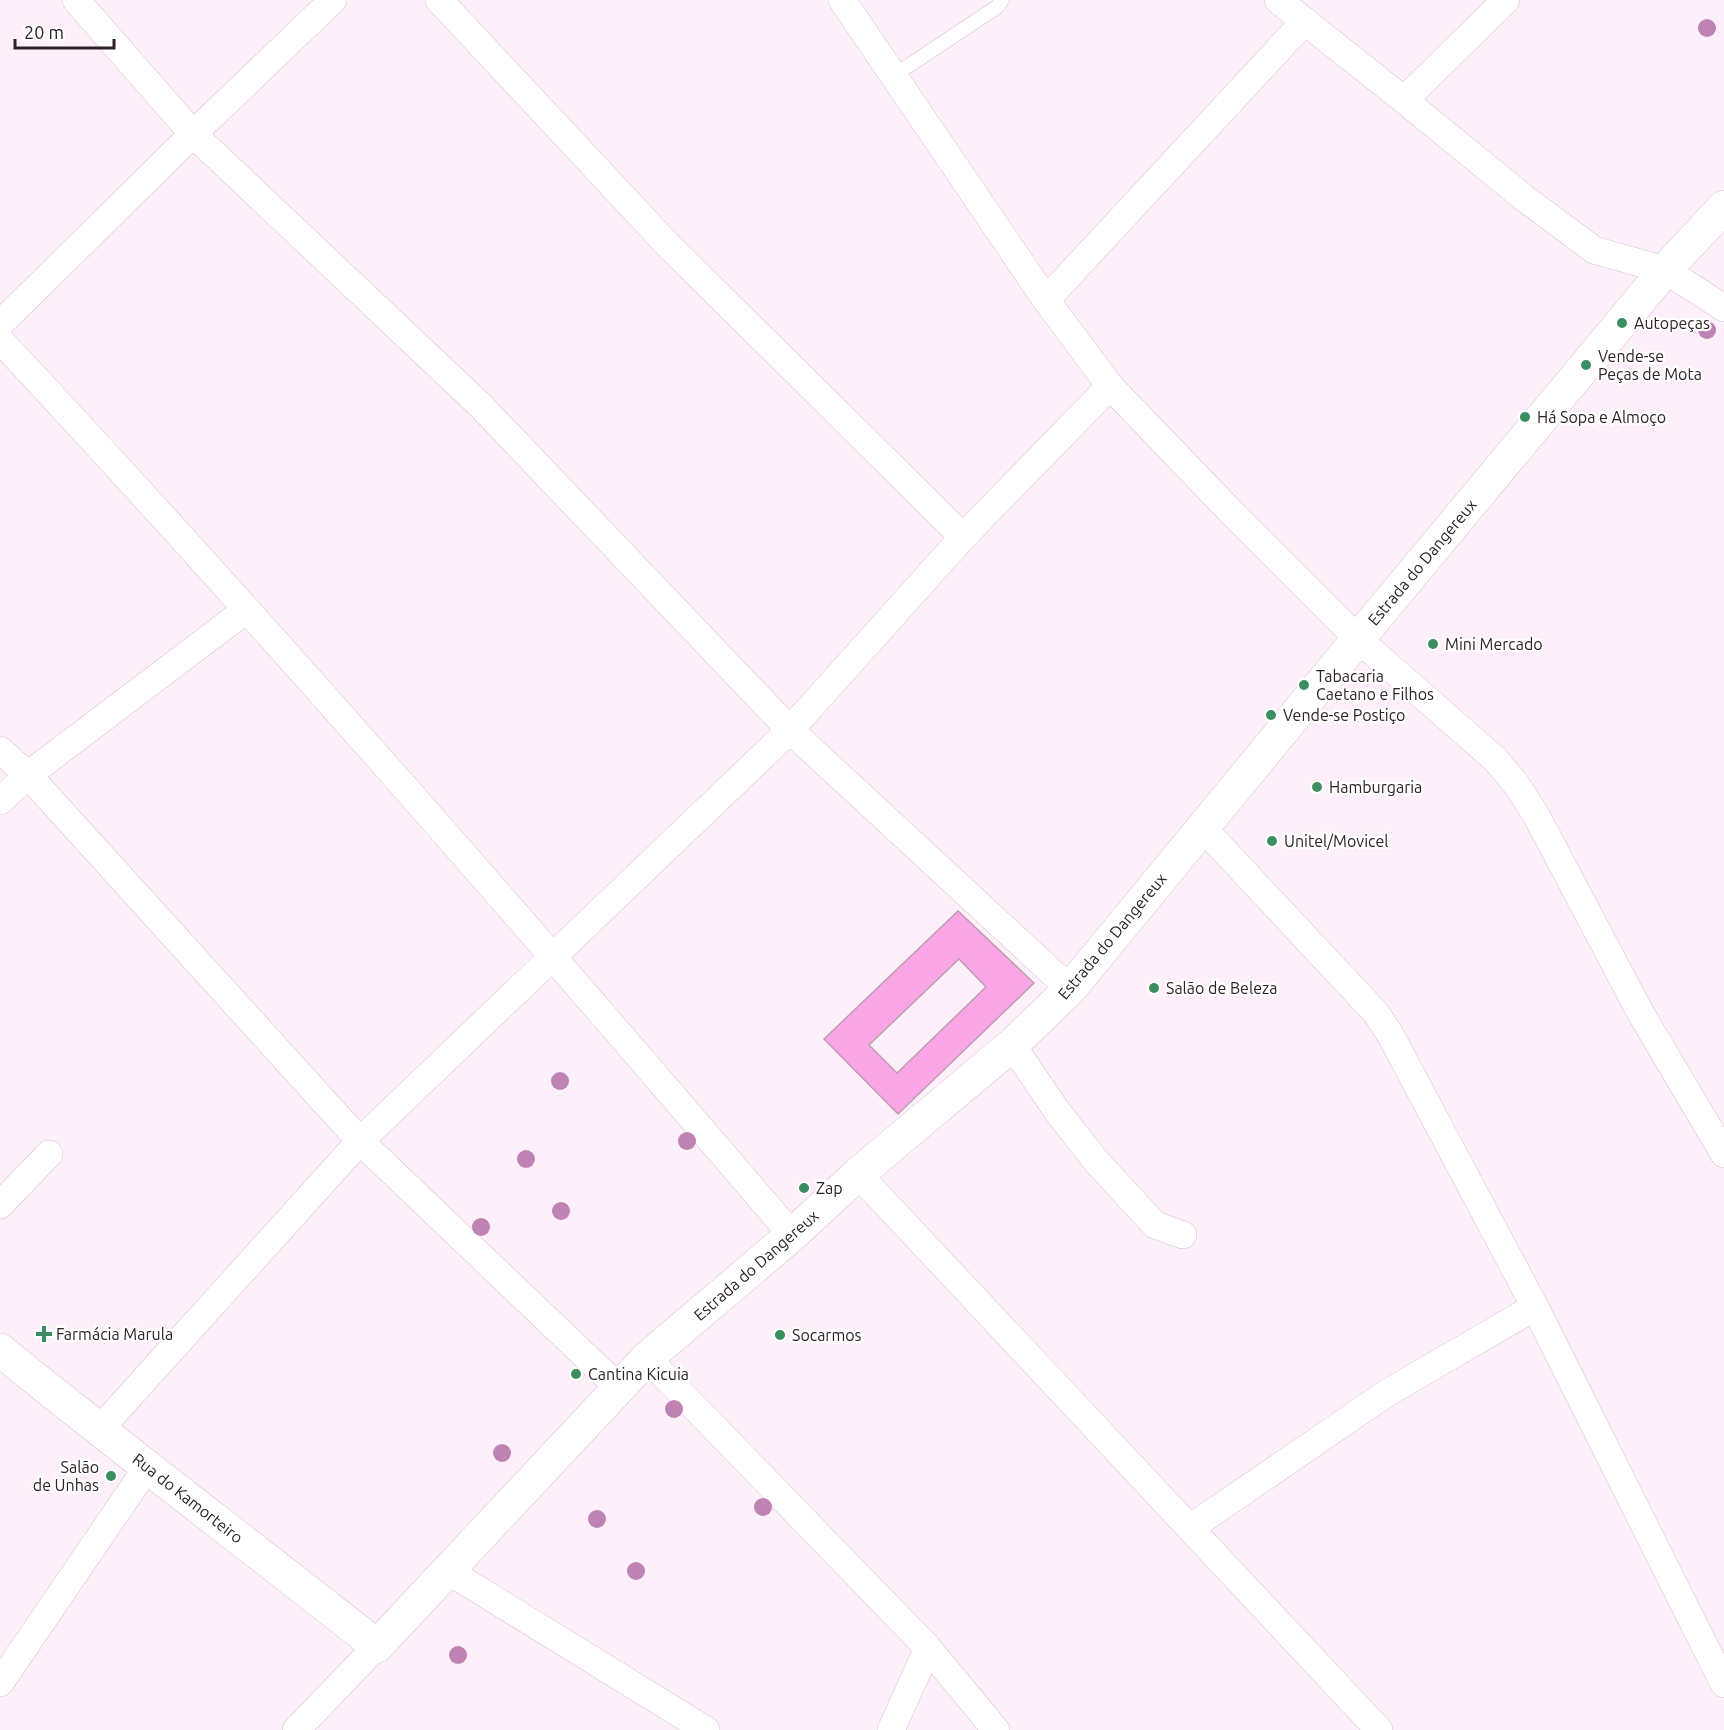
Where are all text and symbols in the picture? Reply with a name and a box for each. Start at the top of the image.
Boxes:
scale bar [15,12,114,50]
text: 20 m [24,22,64,42]
place label: Autopeças [1634,314,1710,332]
marker: Autopeças [1615,316,1629,330]
place label: Vende-se Peças de Mota [1598,347,1702,383]
marker: Vende-se Peças de Mota [1579,358,1593,372]
place label: Há Sopa e Almoço [1537,408,1666,426]
marker: Há Sopa e Almoço [1518,410,1532,424]
street label: Estrada do Dangereux [1364,495,1480,629]
place label: Mini Mercado [1445,635,1543,653]
marker: Mini Mercado [1426,637,1440,651]
place label: Tabacaria Caetano e Filhos [1316,667,1434,703]
marker: Tabacaria Caetano e Filhos [1297,678,1311,692]
place label: Vende-se Postiço [1283,706,1405,724]
marker: Vende-se Postiço [1264,708,1278,722]
place label: Hamburgaria [1329,778,1422,796]
marker: Hamburgaria [1310,780,1324,794]
place label: Unitel/Movicel [1284,832,1388,850]
marker: Unitel/Movicel [1265,834,1279,848]
street label: Estrada do Dangereux [1054,869,1170,1003]
place label: Salão de Beleza [1166,979,1278,997]
marker: Salão de Beleza [1147,981,1161,995]
place label: Zap [816,1179,843,1197]
marker: Zap [797,1181,811,1195]
street label: Estrada do Dangereux [690,1206,822,1324]
place label: Farmácia Marula [56,1325,173,1343]
place label: Socarmos [792,1326,862,1344]
marker: Farmácia Marula [37,1327,51,1341]
marker: Socarmos [773,1328,787,1342]
place label: Cantina Kicuia [588,1365,689,1383]
marker: Cantina Kicuia [569,1367,583,1381]
street label: Rua do Kamorteiro [129,1449,247,1547]
place label: Salão de Unhas [33,1458,99,1494]
marker: Salão de Unhas [104,1469,118,1483]

